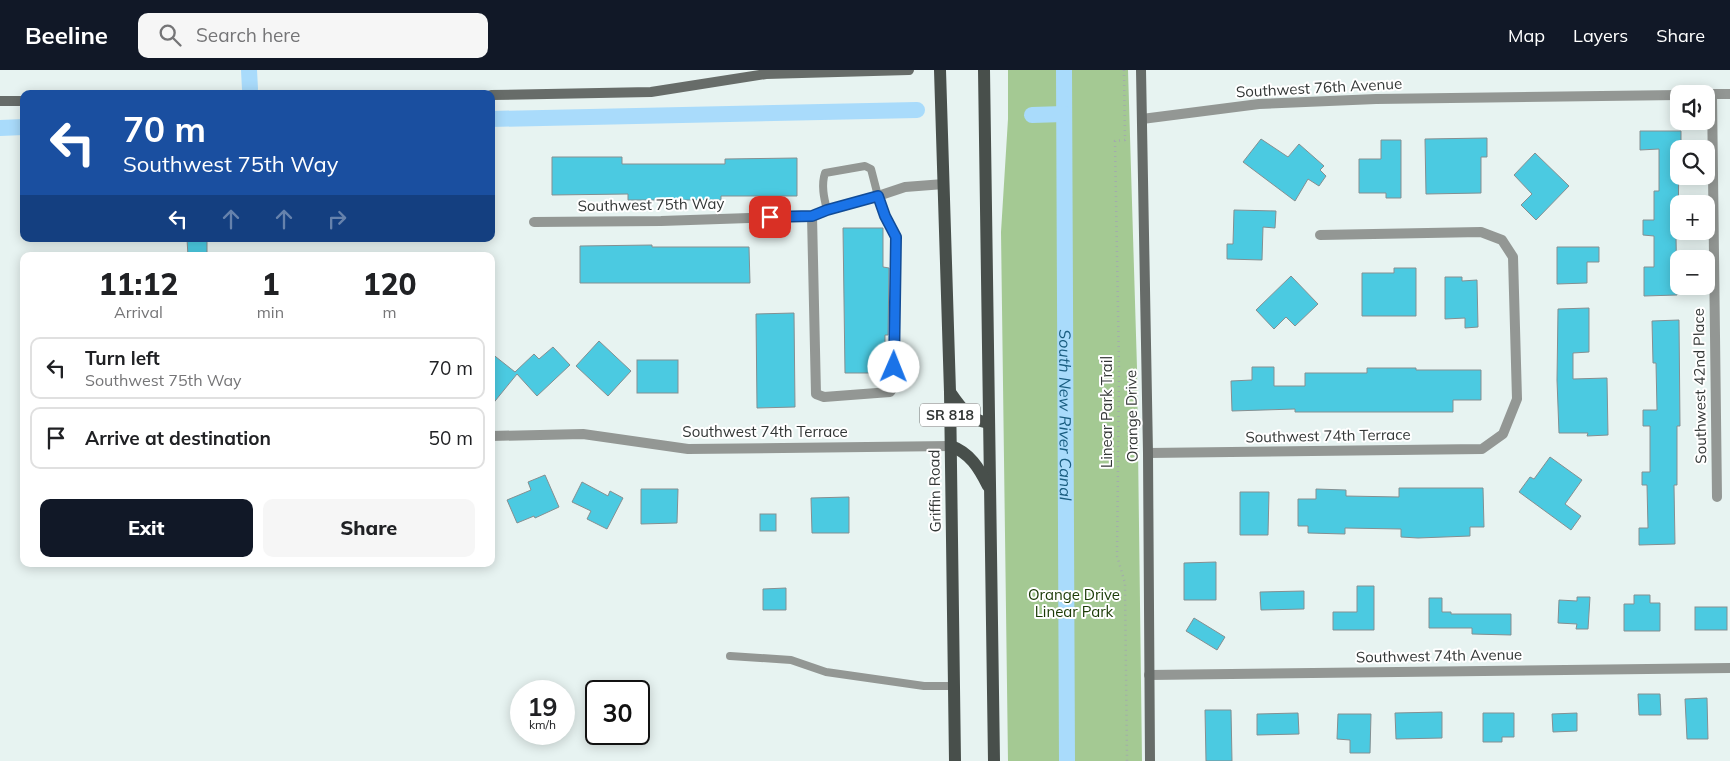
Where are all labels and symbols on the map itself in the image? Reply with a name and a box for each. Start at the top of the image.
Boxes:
street label: Southwest 76th Avenue [1235,74,1403,101]
street label: Southwest 75th Way [577,194,725,215]
pin [749,196,791,238]
street label: Southwest 42nd Place [1689,308,1710,464]
water label: South New River Canal [1055,329,1076,501]
position arrow [867,340,919,392]
street label: Linear Park Trail [1097,356,1116,468]
street label: Orange Drive [1121,370,1142,462]
road number: SR 818 [920,404,980,426]
street label: Southwest 74th Terrace [682,422,848,441]
street label: Southwest 74th Terrace [1245,425,1411,446]
street label: Griffin Road [924,449,945,533]
park label: Orange Drive Linear Park [1028,585,1120,621]
street label: Southwest 74th Avenue [1356,645,1522,666]
speed limit sign: 30 [585,680,650,745]

